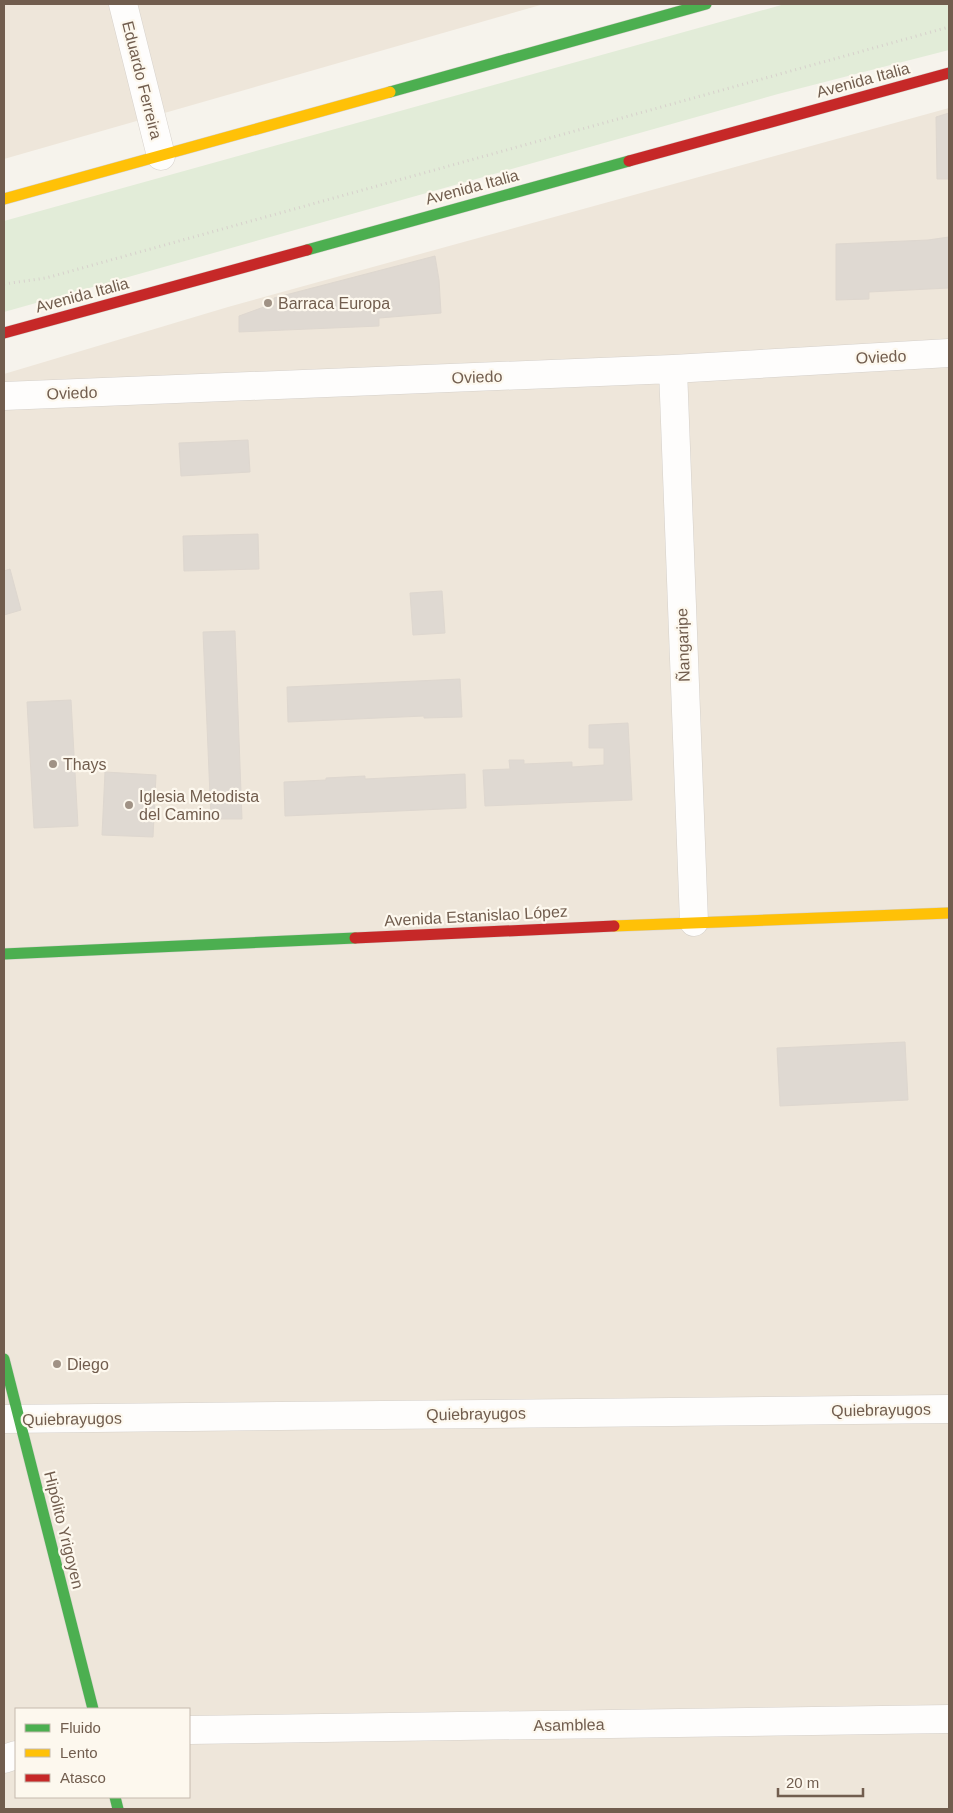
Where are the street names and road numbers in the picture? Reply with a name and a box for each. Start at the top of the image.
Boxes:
street label: Eduardo Ferreira [119,19,165,141]
street label: Avenida Italia [815,59,912,101]
street label: Avenida Italia [424,166,521,208]
street label: Avenida Italia [34,274,131,316]
street label: Oviedo [855,347,907,367]
street label: Oviedo [451,368,503,386]
street label: Oviedo [46,384,98,402]
street label: Ñangaripe [671,608,693,682]
street label: Avenida Estanislao López [384,903,568,929]
street label: Quiebrayugos [831,1401,931,1419]
street label: Quiebrayugos [426,1405,526,1423]
street label: Quiebrayugos [22,1410,122,1428]
street label: Hipólito Yrigoyen [41,1469,87,1591]
street label: Asamblea [533,1716,605,1734]

